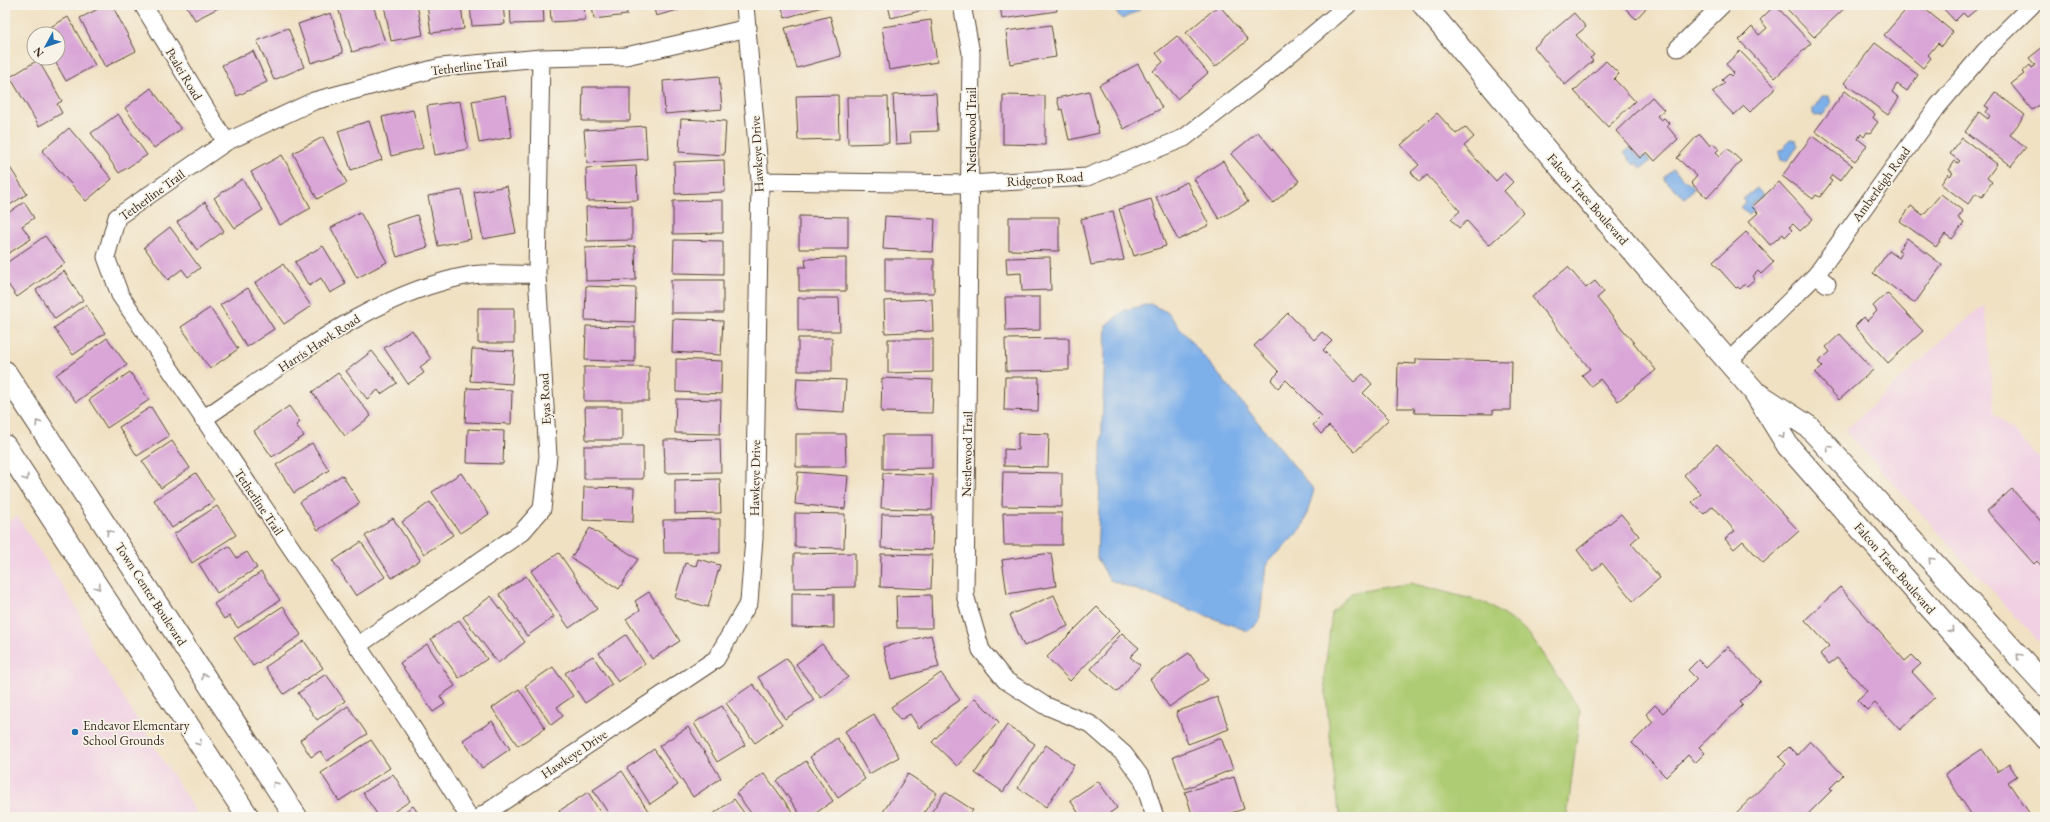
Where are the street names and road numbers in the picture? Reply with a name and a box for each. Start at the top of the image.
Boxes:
street label: Pealei Road [162,45,206,104]
street label: Tetherline Trail [430,53,508,79]
street label: Nestlewood Trail [963,87,980,173]
street label: Hawkeye Drive [747,115,767,193]
street label: Amberleigh Road [1847,143,1914,226]
street label: Falcon Trace Boulevard [1544,150,1633,249]
street label: Tetherline Trail [116,166,188,224]
street label: Ridgetop Road [1006,168,1084,190]
street label: Harris Hawk Road [275,310,364,376]
street label: Eyas Road [535,372,555,425]
street label: Nestlewood Trail [958,411,976,497]
street label: Hawkeye Drive [746,440,764,516]
street label: Tetherline Trail [231,465,287,539]
street label: Falcon Trace Boulevard [1851,519,1940,618]
street label: Town Center Boulevard [111,539,191,649]
street label: Hawkeye Drive [538,726,610,782]

